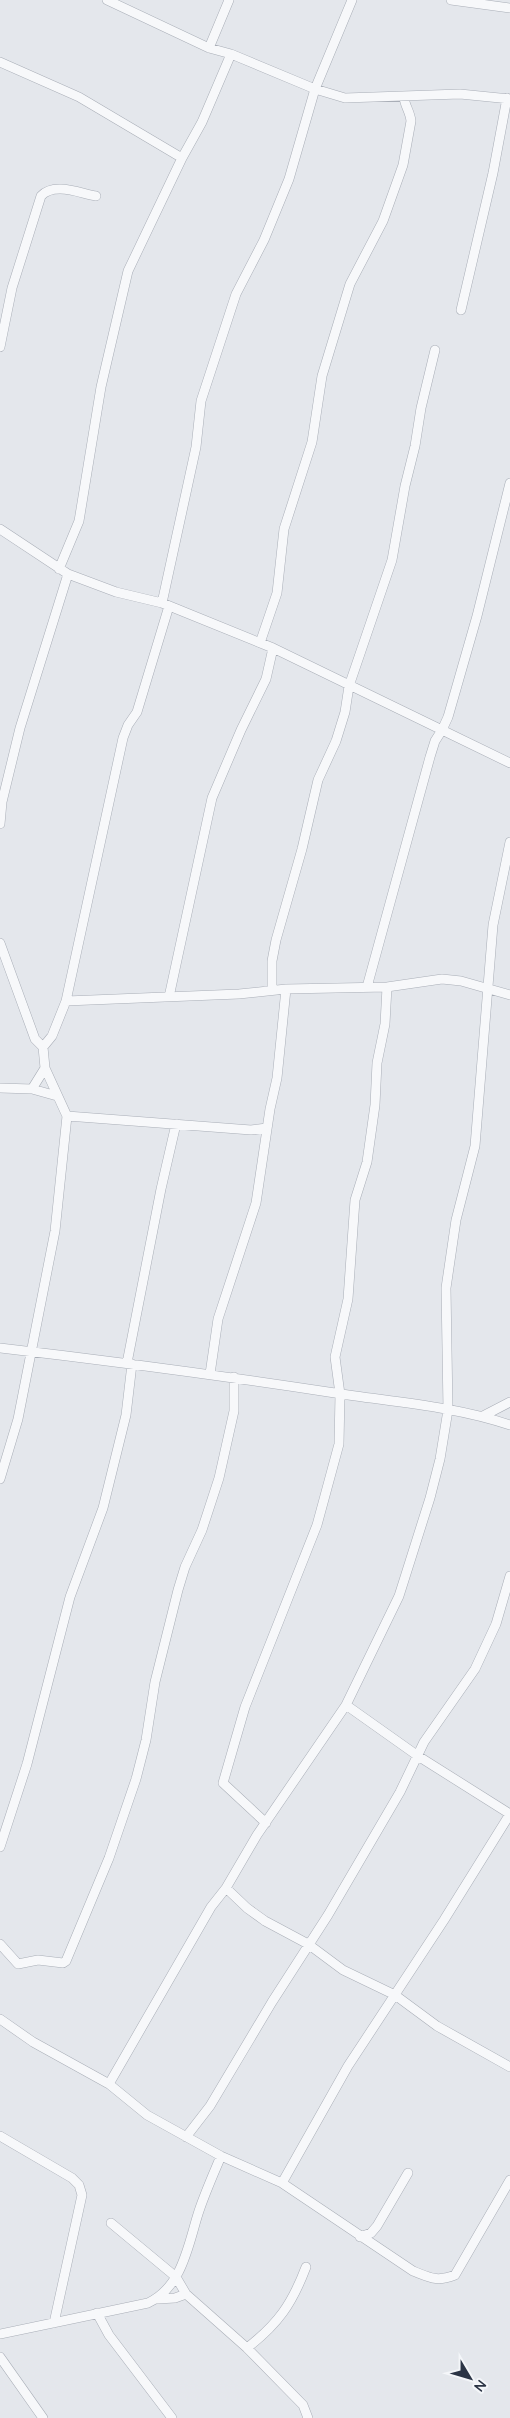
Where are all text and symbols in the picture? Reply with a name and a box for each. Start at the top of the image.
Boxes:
north arrow [445,2353,495,2403]
text: N [470,2376,491,2396]

